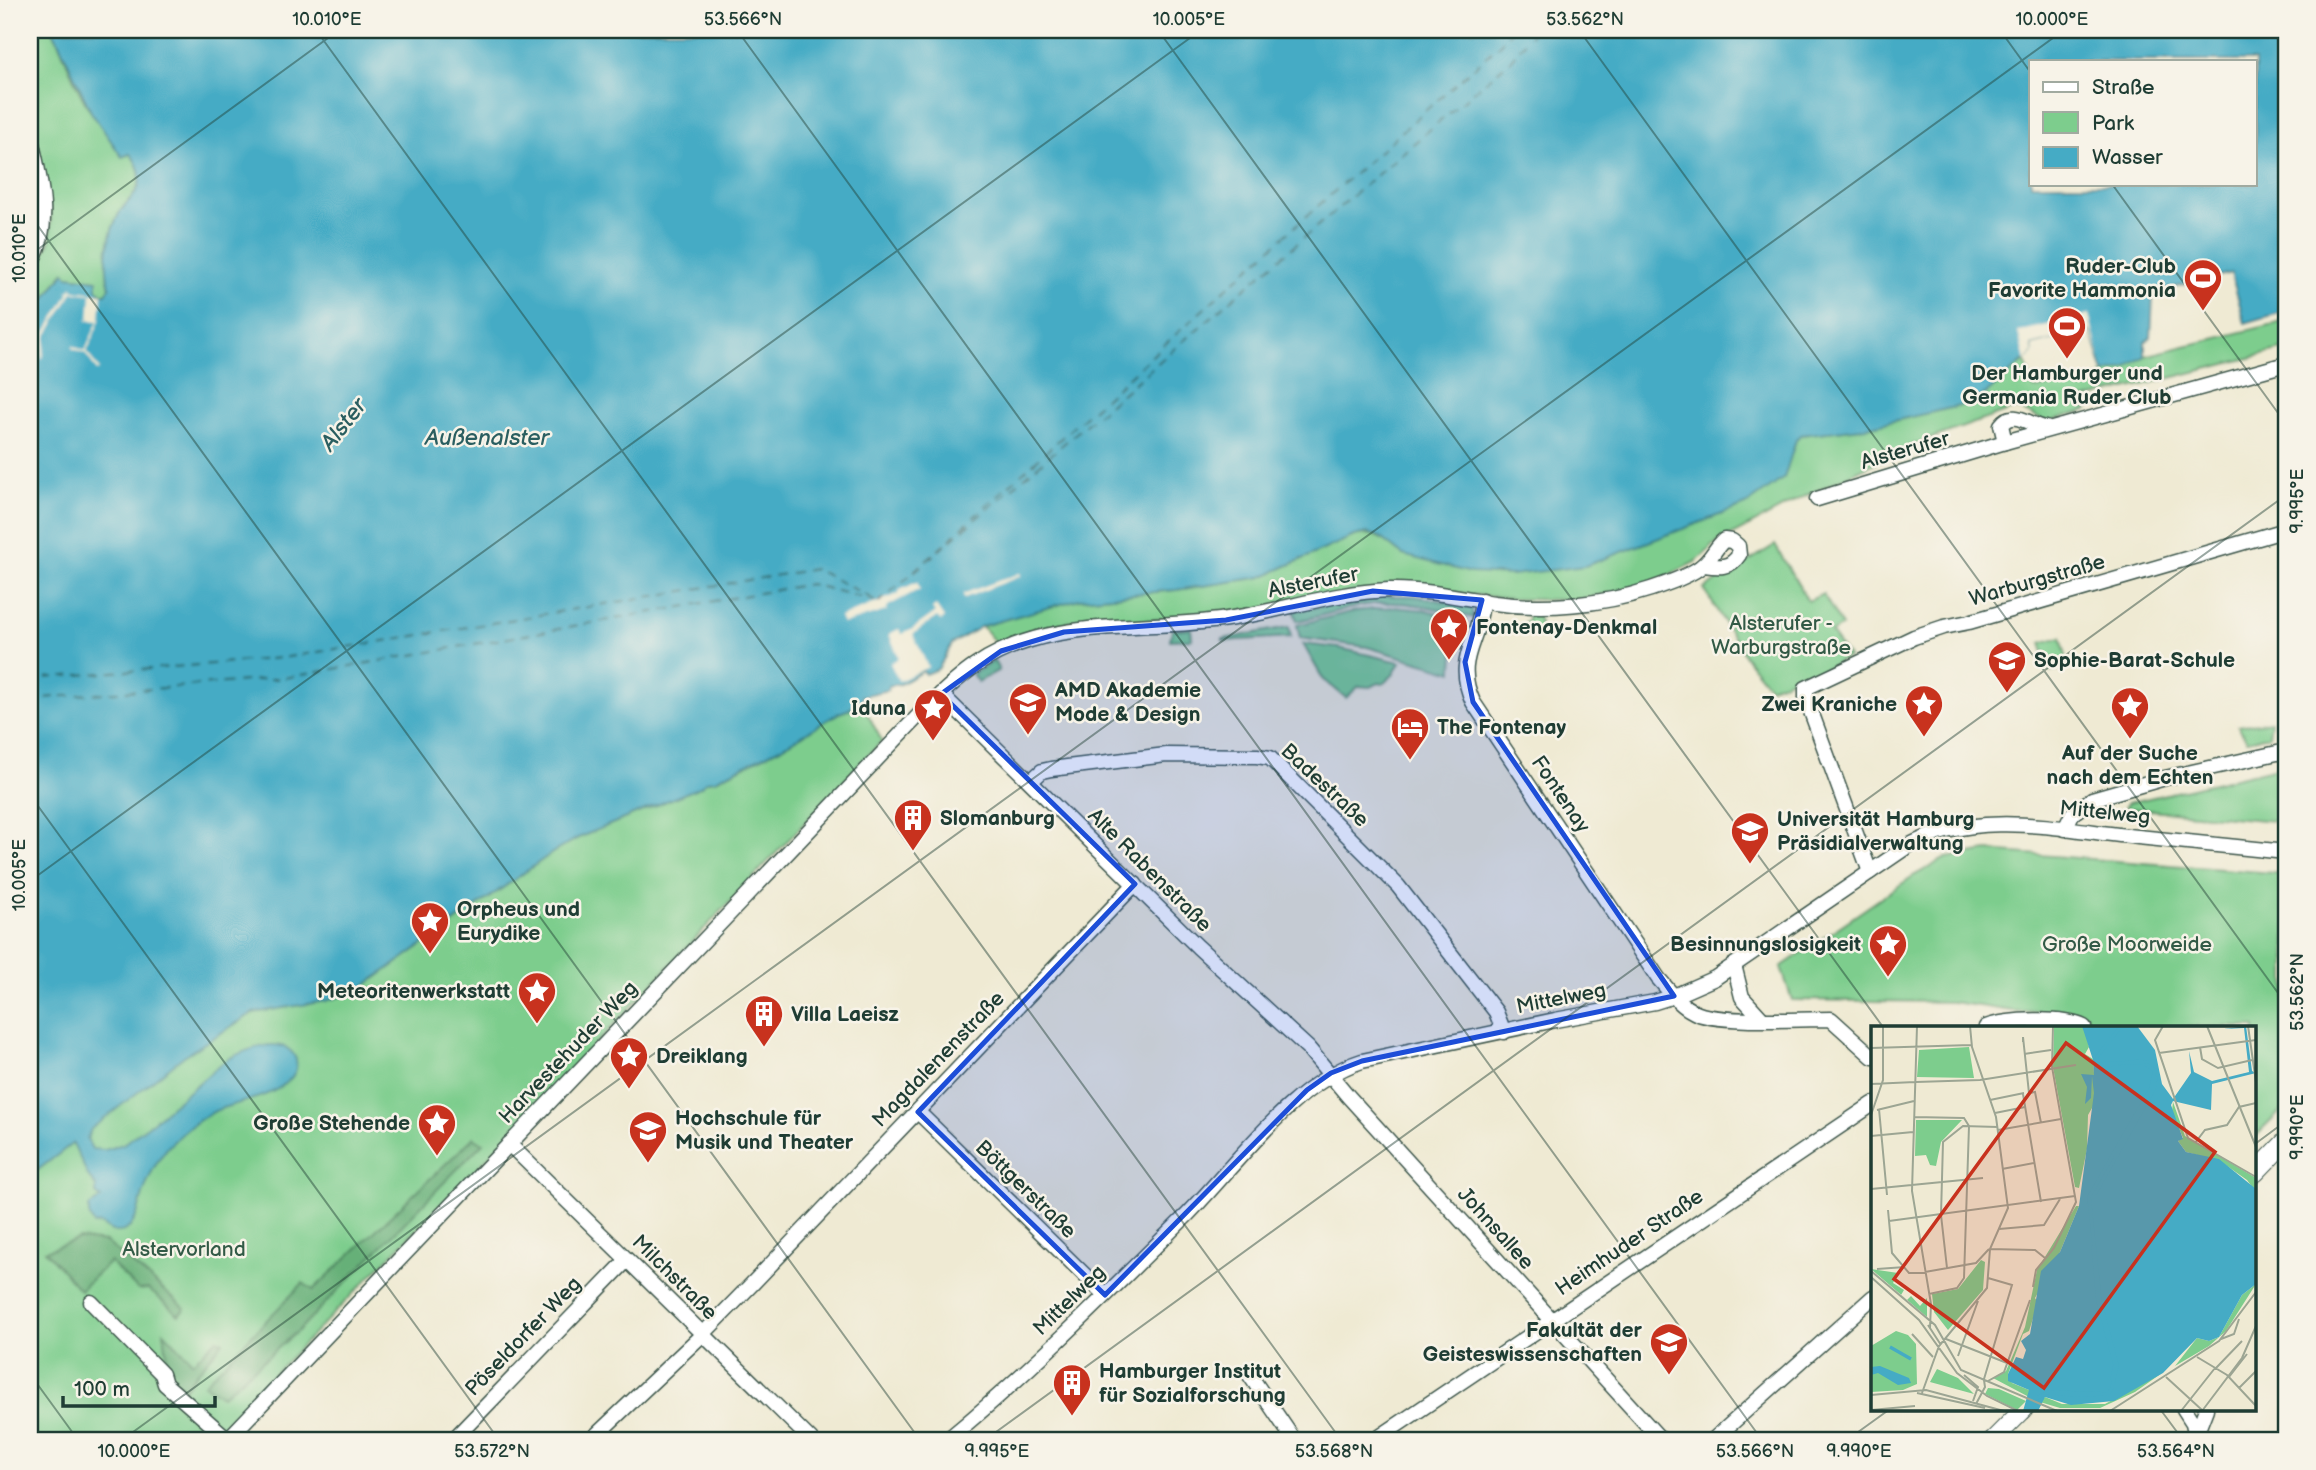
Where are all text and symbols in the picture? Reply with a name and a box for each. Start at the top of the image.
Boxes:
text: 10.010°E [292,9,362,30]
text: 53.566°N [704,9,782,30]
text: 10.005°E [1153,9,1225,30]
text: 53.562°N [1546,9,1624,30]
text: 10.000°E [2016,9,2089,30]
legend [2029,60,2256,186]
text: Straße [2092,75,2154,100]
text: Park [2092,111,2135,136]
text: Wasser [2092,145,2163,170]
text: 10.010°E [9,213,30,283]
place label: Ruder-Club Favorite Hammonia [1988,254,2176,303]
sports icon: Ruder-Club Favorite Hammonia [2182,257,2224,312]
sports icon: Der Hamburger und Germania Ruder Club [2046,305,2088,360]
place label: Der Hamburger und Germania Ruder Club [1962,361,2172,410]
water label: Alster [314,391,374,457]
water label: Außenalster [424,424,551,452]
street label: Alsterufer [1858,426,1953,475]
text: 9.995°E [2287,468,2308,533]
street label: Warburgstraße [1966,549,2108,612]
street label: Alsterufer [1266,561,1361,603]
place icon: Fontenay-Denkmal [1428,606,1470,661]
park label: Alsterufer - Warburgstraße [1711,611,1851,660]
place label: Fontenay-Denkmal [1476,615,1657,640]
school or university icon: Sophie-Barat-Schule [1986,639,2028,694]
place label: Sophie-Barat-Schule [2034,648,2235,673]
place label: AMD Akademie Mode & Design [1054,678,1201,727]
school or university icon: AMD Akademie Mode & Design [1007,681,1049,736]
place icon: Zwei Kraniche [1903,683,1945,738]
place icon: Auf der Suche nach dem Echten [2109,685,2151,740]
place icon: Iduna [912,687,954,742]
place label: Zwei Kraniche [1762,692,1897,717]
place label: Iduna [851,696,906,721]
hotel icon: The Fontenay [1389,706,1431,761]
place label: The Fontenay [1437,715,1566,740]
street label: Badestraße [1276,738,1374,832]
place label: Auf der Suche nach dem Echten [2046,741,2214,790]
street label: Fontenay [1526,751,1596,838]
street label: Mittelweg [2058,795,2151,830]
building icon: Slomanburg [892,797,934,852]
street label: Alte Rabenstraße [1083,803,1217,937]
place label: Slomanburg [940,806,1055,831]
place label: Universität Hamburg Präsidialverwaltung [1777,807,1974,856]
school or university icon: Universität Hamburg Präsidialverwaltung [1729,810,1771,865]
text: 10.005°E [9,839,30,911]
place label: Orpheus und Eurydike [457,897,580,946]
place icon: Orpheus und Eurydike [409,900,451,955]
place icon: Besinnungslosigkeit [1867,923,1909,978]
place label: Besinnungslosigkeit [1670,932,1861,957]
park label: Große Moorweide [2042,932,2212,957]
text: 53.562°N [2287,953,2308,1031]
place icon: Meteoritenwerkstatt [516,970,558,1025]
street label: Harvestehuder Weg [494,976,643,1129]
street label: Mittelweg [1514,978,1608,1019]
place label: Meteoritenwerkstatt [317,979,510,1004]
street label: Magdalenenstraße [867,986,1010,1133]
building icon: Villa Laeisz [743,993,785,1048]
place label: Villa Laeisz [791,1002,899,1027]
inset map [1871,1026,2256,1410]
place icon: Dreiklang [608,1035,650,1090]
place label: Dreiklang [656,1044,748,1069]
text: 9.990°E [2287,1094,2308,1160]
place icon: Große Stehende [416,1102,458,1157]
place label: Hochschule für Musik und Theater [675,1106,854,1155]
school or university icon: Hochschule für Musik und Theater [627,1109,669,1164]
place label: Große Stehende [253,1111,410,1136]
street label: Böttgerstraße [970,1135,1081,1244]
street label: Johnsallee [1452,1182,1539,1275]
street label: Heimhuder Straße [1551,1184,1708,1301]
street label: Milchstraße [627,1229,723,1325]
park label: Alstervorland [122,1237,246,1262]
street label: Mittelweg [1028,1260,1111,1341]
street label: Pöseldorfer Weg [460,1271,587,1401]
place label: Fakultät der Geisteswissenschaften [1423,1318,1643,1367]
school or university icon: Fakultät der Geisteswissenschaften [1648,1321,1690,1376]
place label: Hamburger Institut für Sozialforschung [1099,1359,1286,1408]
building icon: Hamburger Institut für Sozialforschung [1051,1362,1093,1417]
scale bar [63,1365,215,1409]
text: 100 m [74,1377,130,1402]
text: 10.000°E [98,1441,171,1462]
text: 53.572°N [454,1441,530,1462]
text: 9.995°E [965,1441,1030,1462]
text: 53.568°N [1295,1441,1373,1462]
text: 53.566°N [1716,1441,1794,1462]
text: 9.990°E [1826,1441,1892,1462]
text: 53.564°N [2137,1441,2215,1462]

